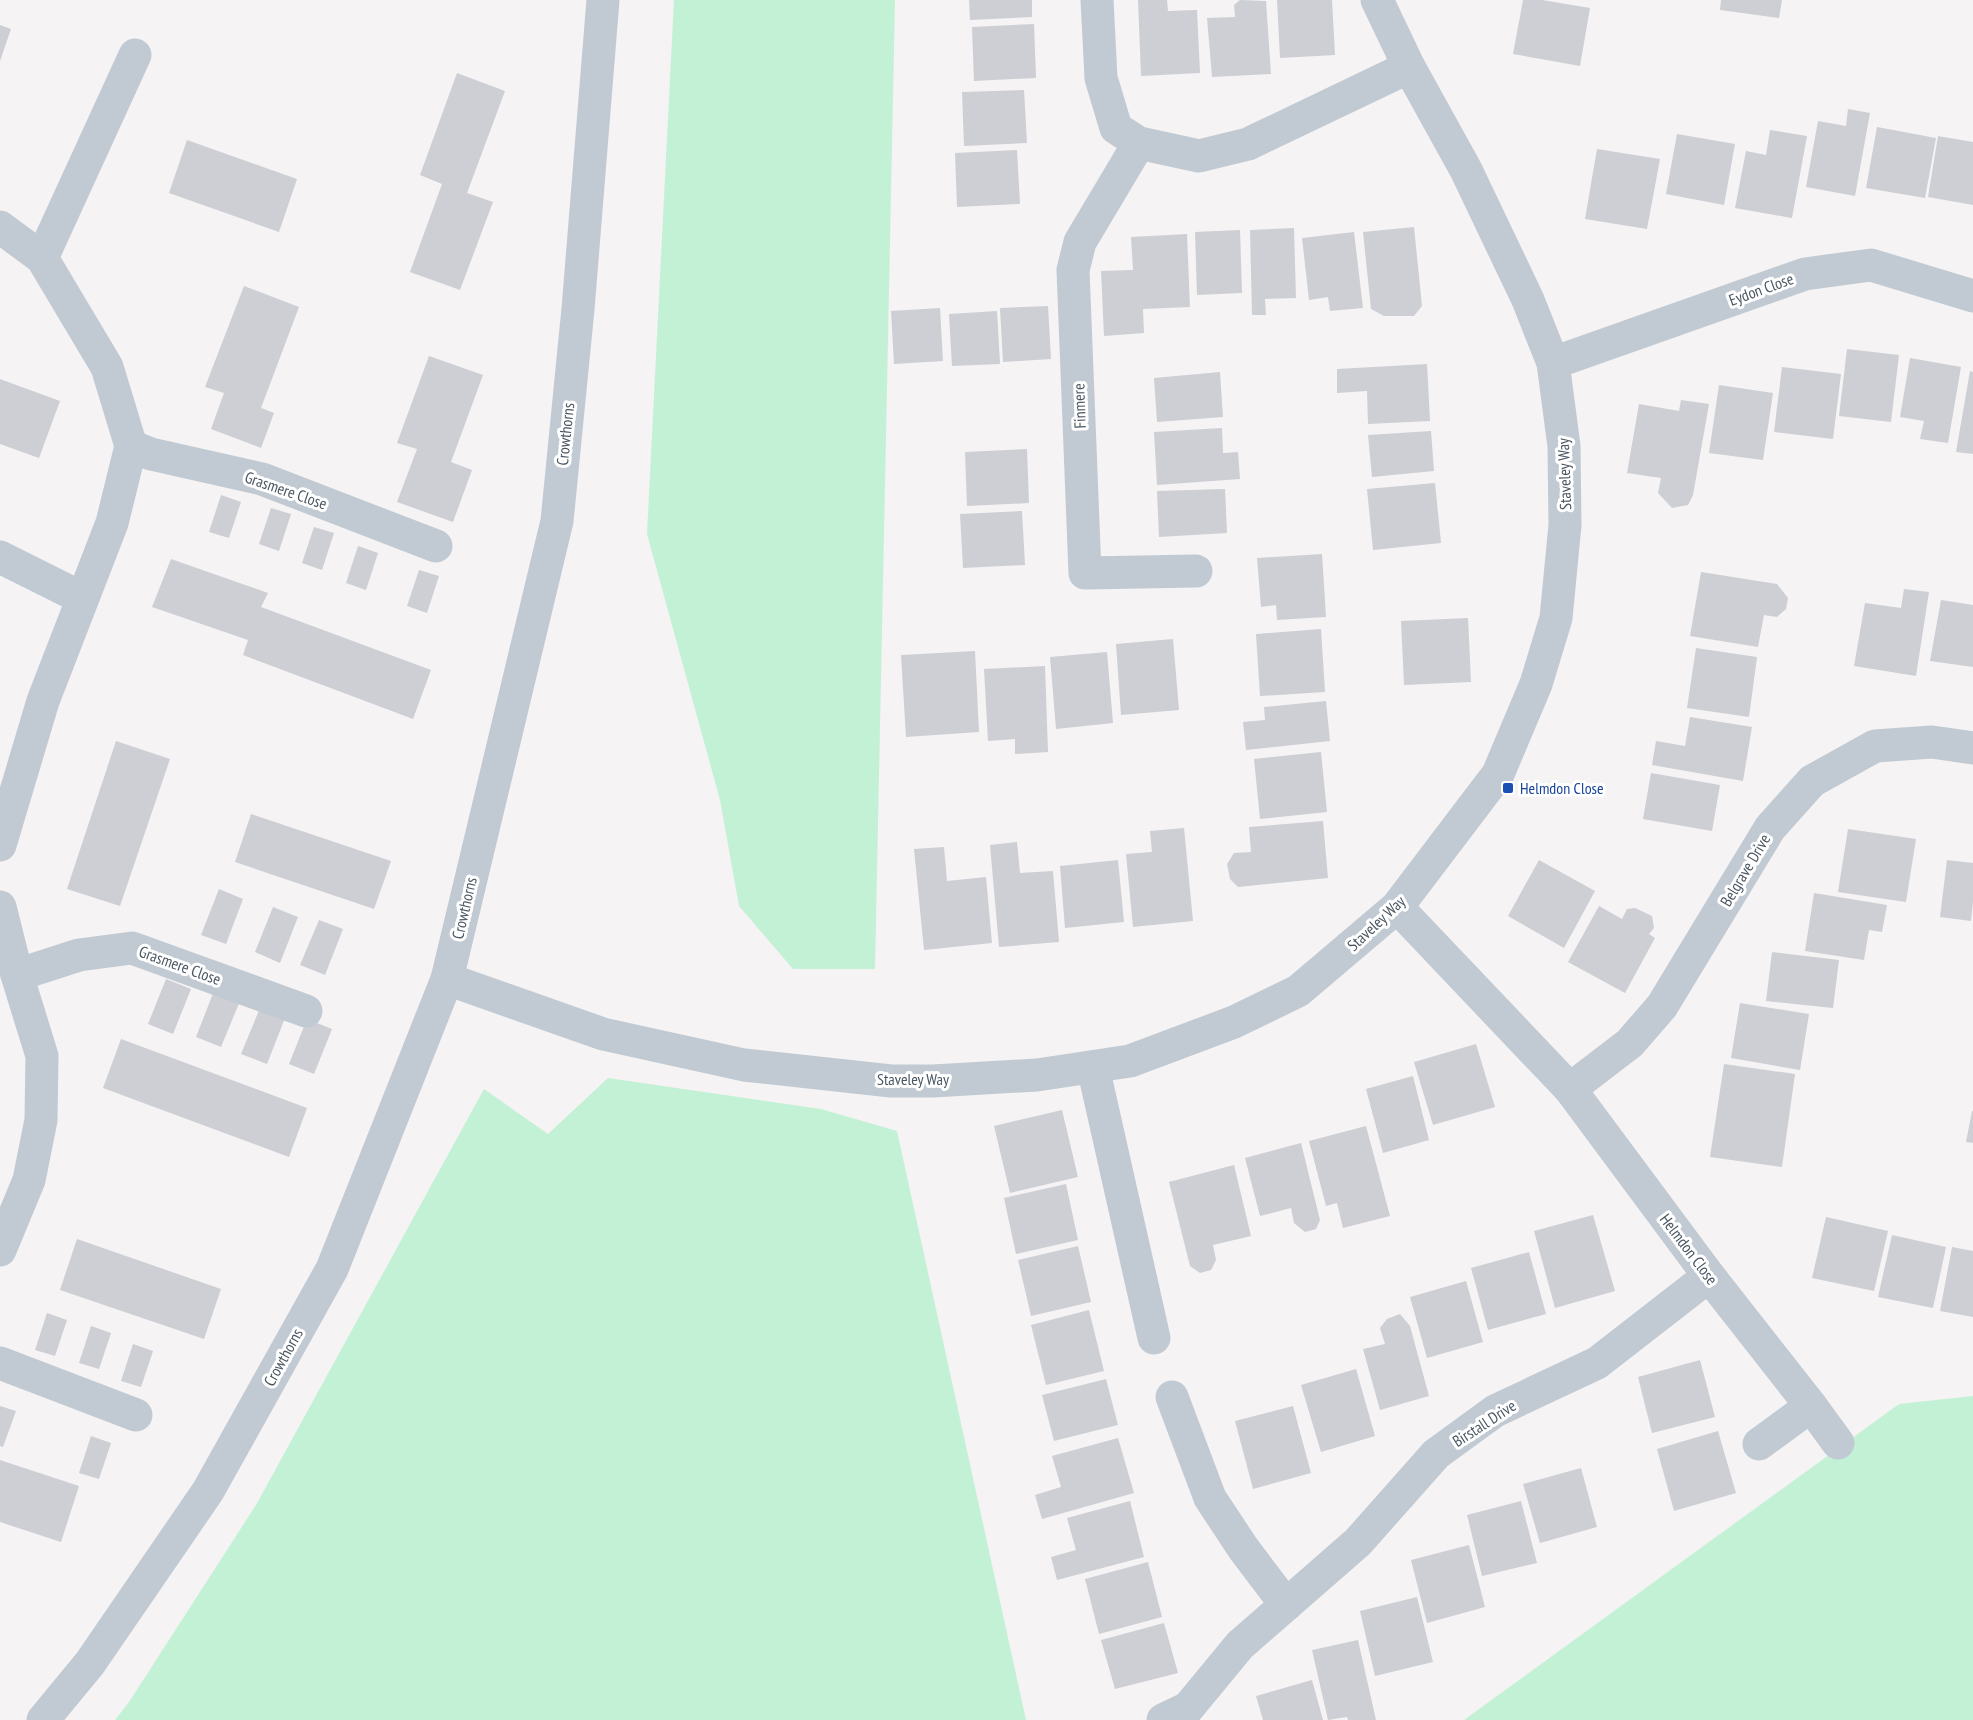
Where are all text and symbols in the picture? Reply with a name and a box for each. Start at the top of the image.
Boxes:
street label: Eydon Close [1726,268,1796,310]
street label: Finmere [1068,383,1090,429]
street label: Crowthorns [552,402,578,466]
street label: Staveley Way [1553,438,1575,510]
street label: Grasmere Close [242,467,330,513]
place label: Helmdon Close [1520,778,1604,798]
marker: Helmdon Close [1501,781,1515,795]
street label: Belgrave Drive [1716,830,1774,910]
street label: Crowthorns [447,875,481,941]
street label: Staveley Way [1343,891,1409,955]
street label: Grasmere Close [136,941,224,989]
street label: Staveley Way [877,1069,949,1089]
street label: Helmdon Close [1656,1210,1722,1288]
street label: Crowthorns [259,1325,307,1389]
street label: Birstall Drive [1449,1395,1519,1451]

